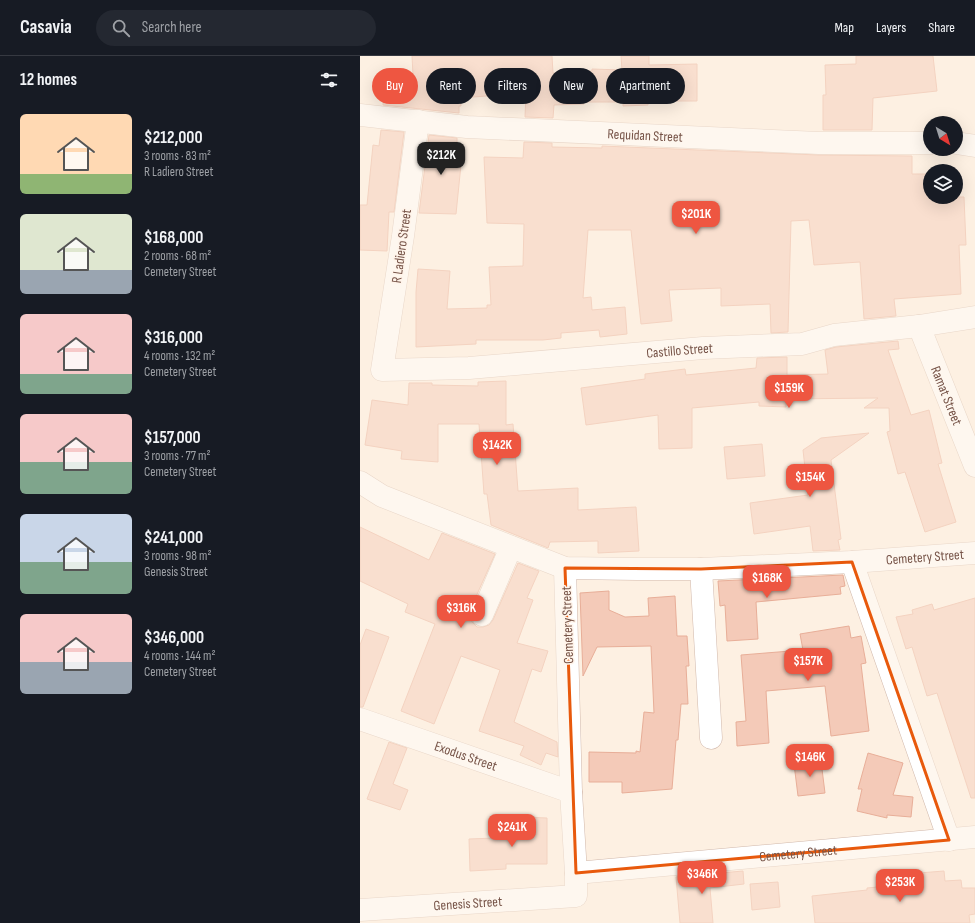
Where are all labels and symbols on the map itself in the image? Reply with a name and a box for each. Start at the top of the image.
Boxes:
north arrow [923,116,963,156]
street label: Requidan Street [607,125,683,146]
pin: $212K [413,142,469,176]
pin: $201K [668,201,724,235]
street label: R Ladiero Street [388,208,415,284]
street label: Castillo Street [646,340,713,362]
street label: Ramat Street [927,364,966,428]
pin: $159K [761,375,817,409]
pin: $142K [469,432,525,466]
pin: $154K [782,464,838,498]
street label: Cemetery Street [885,546,965,568]
pin: $168K [739,565,795,599]
street label: Cemetery Street [558,586,577,664]
pin: $316K [433,595,489,629]
pin: $157K [780,648,836,682]
street label: Exodus Street [432,737,499,775]
pin: $146K [782,744,838,778]
pin: $241K [484,814,540,848]
street label: Cemetery Street [758,841,838,865]
pin: $346K [674,861,730,895]
pin: $253K [872,869,928,903]
street label: Genesis Street [433,893,503,914]

